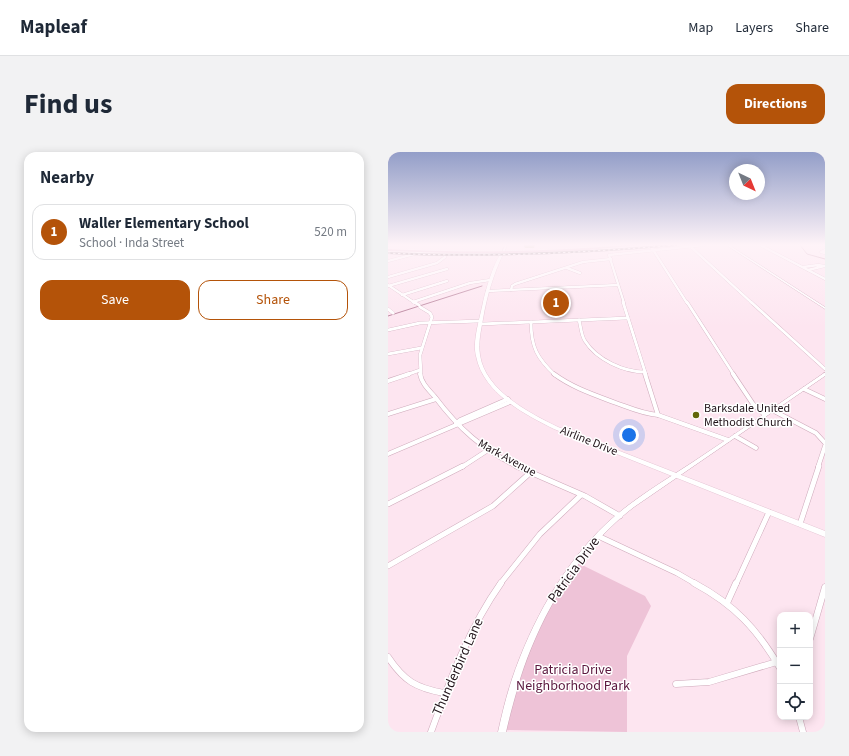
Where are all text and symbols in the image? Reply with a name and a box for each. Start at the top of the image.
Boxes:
text: Mapleaf [20,14,87,41]
text: Map [688,18,713,38]
text: Layers [735,18,773,38]
text: Share [795,18,829,38]
text: Find us [24,84,112,124]
button: Directions [726,84,825,124]
north arrow [729,164,765,200]
text: Nearby [40,166,94,190]
text: Waller Elementary School [79,213,249,234]
text: 1 [51,223,57,241]
text: 520 m [314,223,347,241]
text: School · Inda Street [79,234,184,252]
button: Save [40,280,190,320]
button: Share [198,280,348,320]
pin: 1 [543,288,569,318]
place label: Barksdale United Methodist Church [704,400,792,431]
marker: Barksdale United Methodist Church [691,410,701,420]
street label: Airline Drive [558,422,620,460]
your location [619,425,639,445]
street label: Mark Avenue [475,435,539,481]
street label: Patricia Drive [543,533,605,607]
map controls [777,612,813,720]
button: + [777,612,813,648]
street label: Thunderbird Lane [428,615,488,719]
button: − [777,648,813,684]
park label: Patricia Drive Neighborhood Park [516,660,630,696]
button: locate [777,684,813,720]

